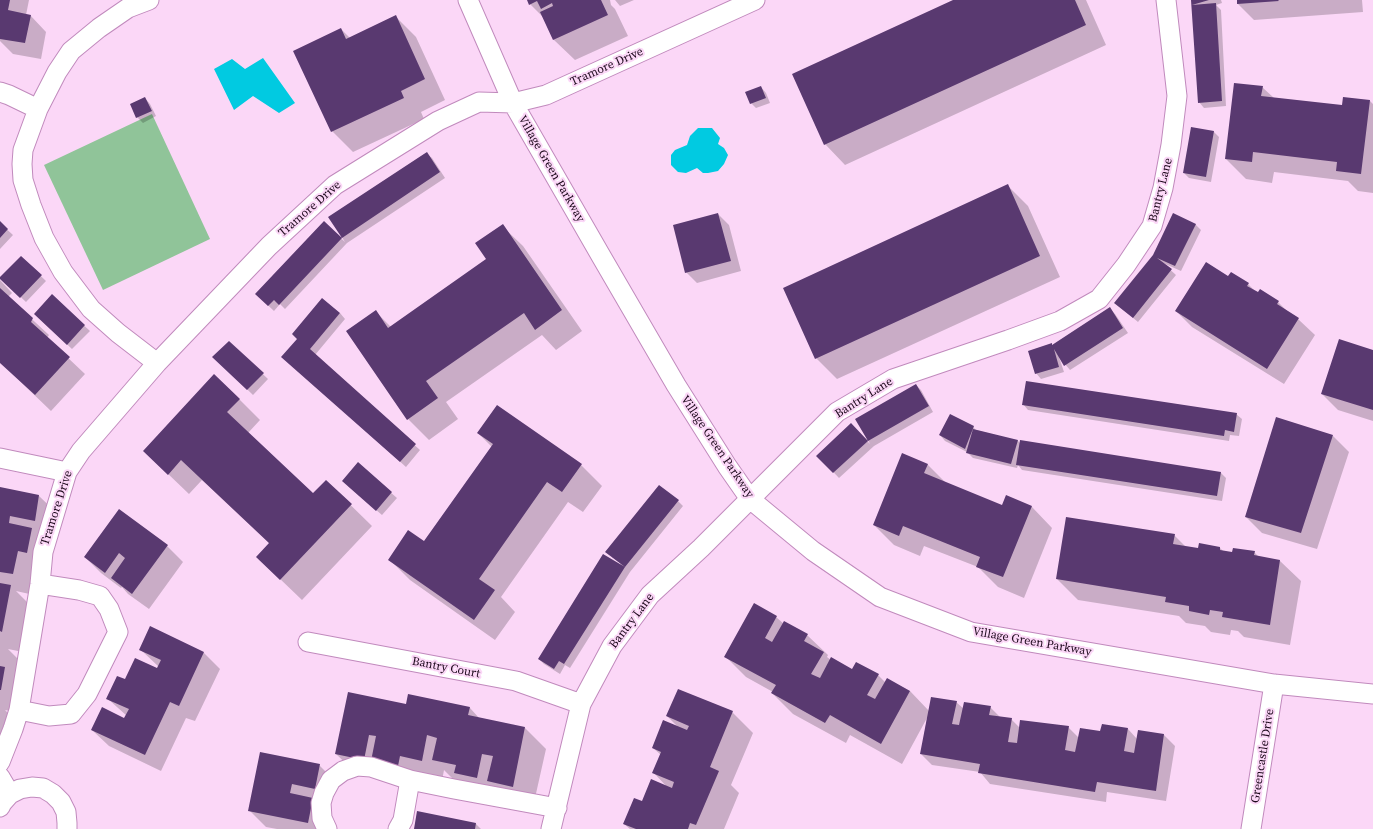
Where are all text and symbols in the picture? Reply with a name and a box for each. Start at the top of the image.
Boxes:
street label: Tramore Drive [568,45,646,89]
street label: Village Green Parkway [515,113,587,225]
street label: Bantry Lane [1146,157,1176,223]
street label: Tramore Drive [276,178,344,240]
street label: Bantry Lane [832,375,896,421]
street label: Village Green Parkway [677,393,757,501]
street label: Tramore Drive [38,469,76,547]
street label: Bantry Lane [607,591,657,651]
street label: Village Green Parkway [971,624,1093,660]
street label: Bantry Court [411,654,481,682]
street label: Greencastle Drive [1248,708,1278,804]

